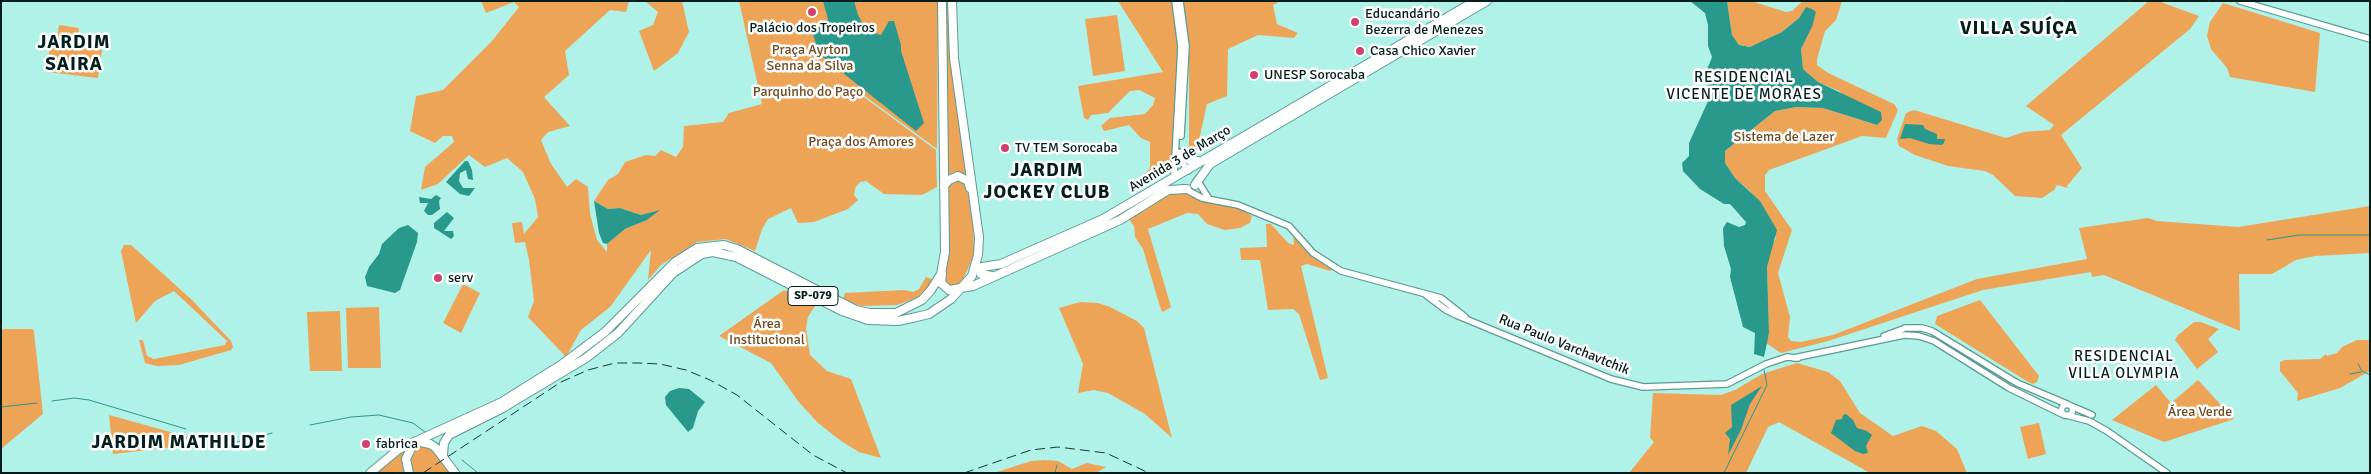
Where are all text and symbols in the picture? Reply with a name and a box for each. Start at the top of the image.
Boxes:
marker: Palácio dos Tropeiros [806,6,818,18]
place label: Educandário Bezerra de Menezes [1365,6,1484,38]
marker: Educandário Bezerra de Menezes [1349,16,1361,28]
district label: VILLA SUÍÇA [1959,18,2079,40]
place label: Palácio dos Tropeiros [749,20,875,36]
district label: JARDIM SAIRA [37,32,111,76]
park label: Praça Ayrton Senna da Silva [767,42,853,74]
place label: Casa Chico Xavier [1370,43,1476,59]
marker: Casa Chico Xavier [1354,45,1366,57]
place label: UNESP Sorocaba [1264,67,1365,83]
marker: UNESP Sorocaba [1248,69,1260,81]
district label: RESIDENCIAL VICENTE DE MORAES [1664,69,1824,104]
park label: Parquinho do Paço [753,84,863,100]
street label: Avenida 3 de Março [1126,122,1234,196]
park label: Sistema de Lazer [1734,129,1834,145]
park label: Praça dos Amores [808,134,914,150]
place label: TV TEM Sorocaba [1015,140,1118,156]
marker: TV TEM Sorocaba [999,142,1011,154]
district label: JARDIM JOCKEY CLUB [982,160,1112,204]
place label: serv [448,270,473,286]
marker: serv [432,272,444,284]
road number: SP-079 [788,286,838,306]
street label: Rua Paulo Varchavtchik [1496,311,1632,379]
park label: Área Institucional [729,316,805,348]
district label: RESIDENCIAL VILLA OLYMPIA [2067,348,2181,383]
park label: Área Verde [2168,404,2232,420]
district label: JARDIM MATHILDE [90,432,268,454]
place label: fabrica [376,436,418,452]
marker: fabrica [360,438,372,450]

